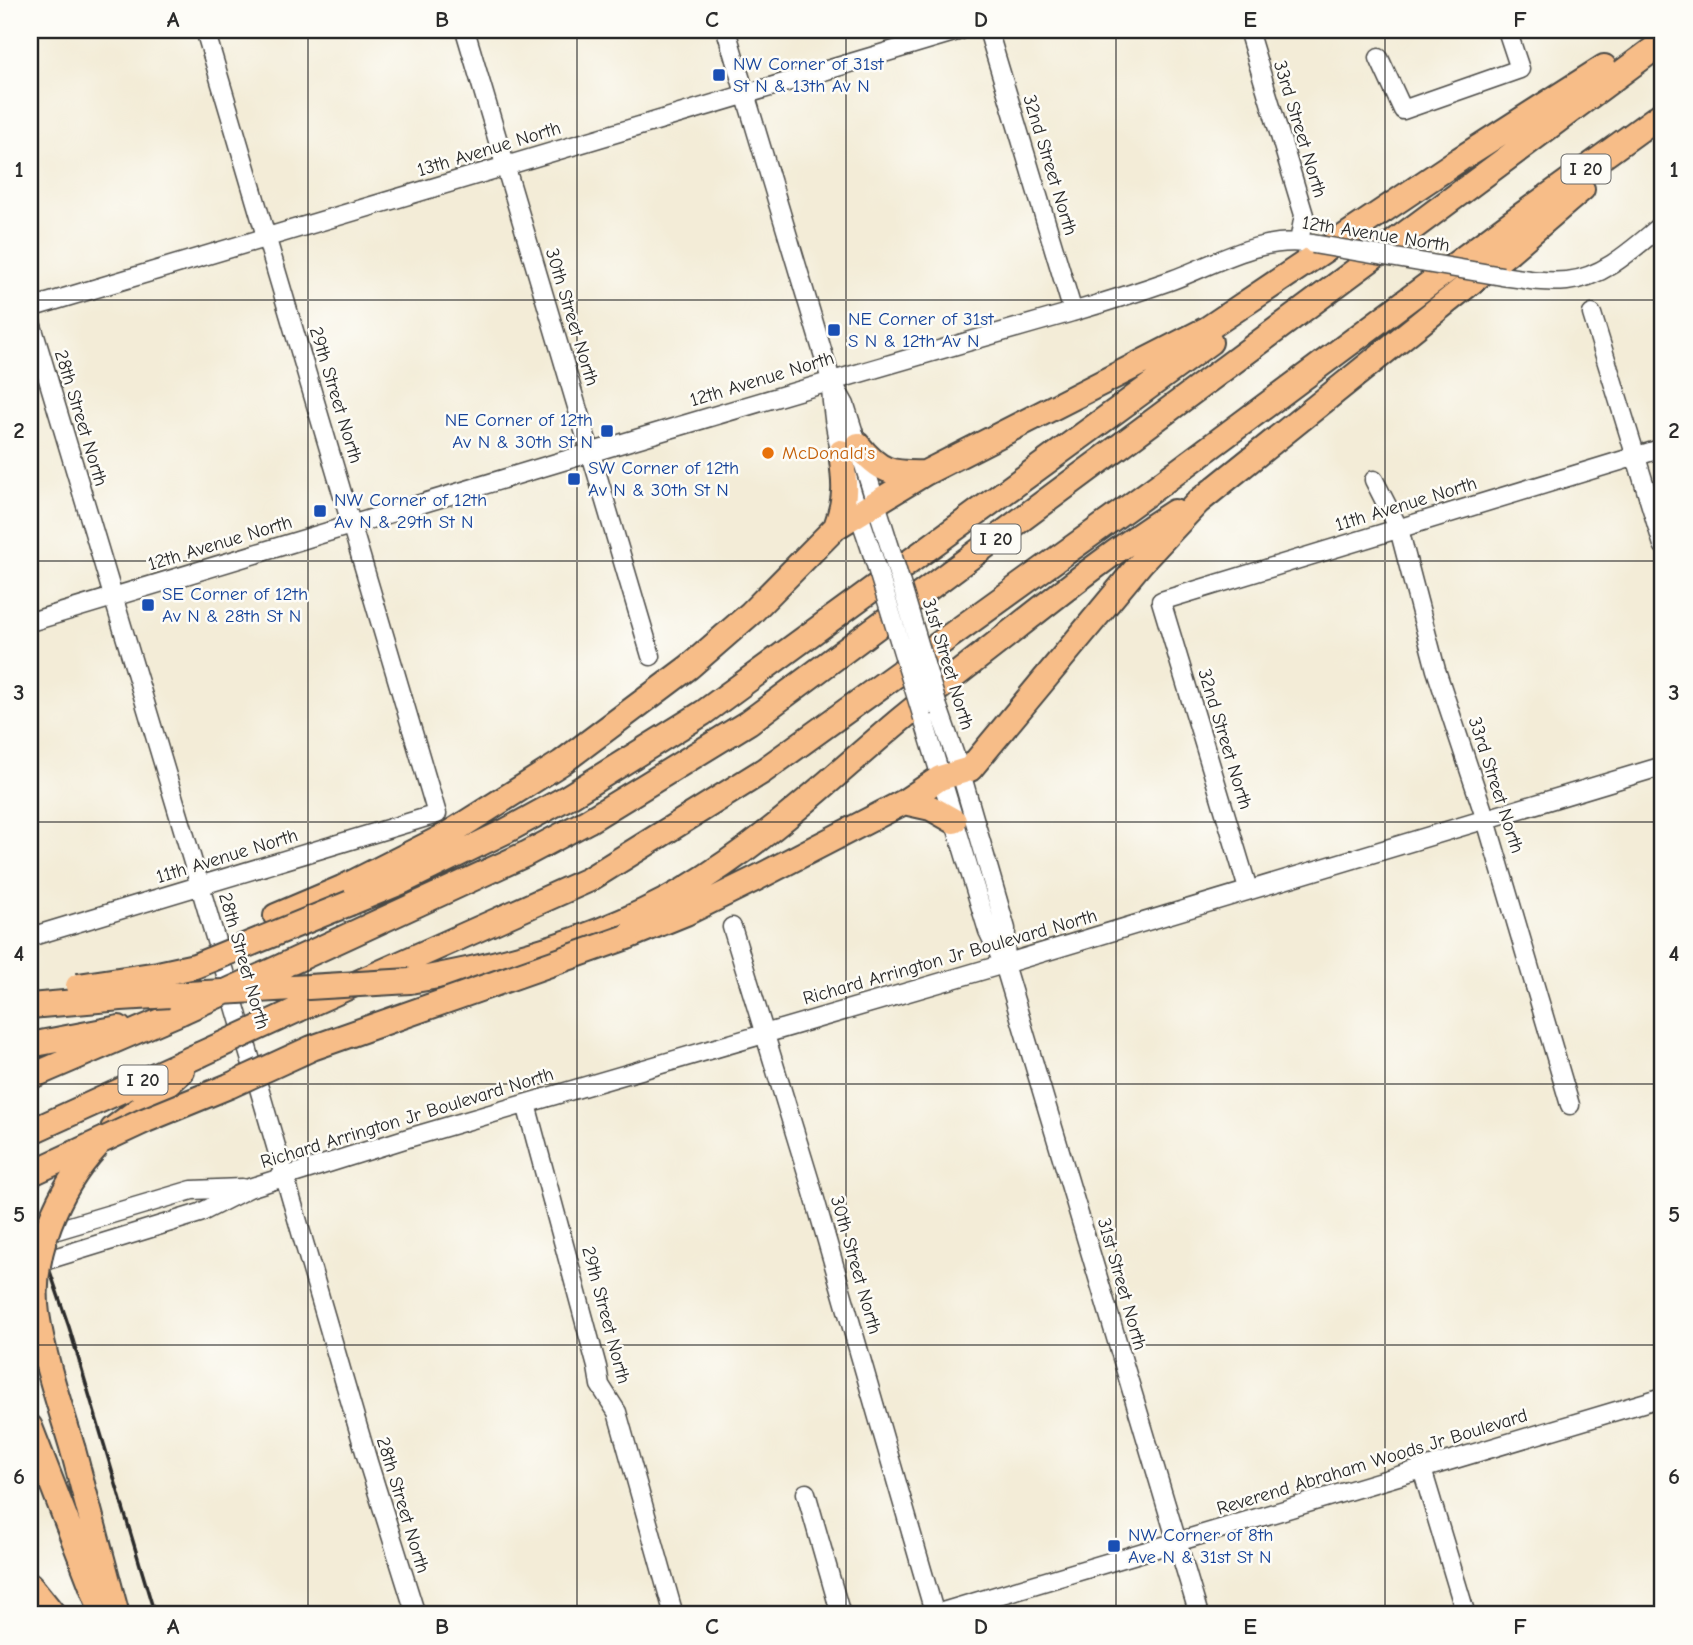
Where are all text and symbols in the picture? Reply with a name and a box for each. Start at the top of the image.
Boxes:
text: A [167,6,180,33]
text: B [435,6,449,33]
text: C [705,6,719,33]
text: D [974,6,988,33]
text: E [1243,6,1257,33]
text: F [1513,6,1527,33]
place label: NW Corner of 31st St N & 13th Av N [733,53,884,97]
street label: 33rd Street North [1269,58,1331,200]
marker: NW Corner of 31st St N & 13th Av N [711,67,727,83]
street label: 32nd Street North [1018,92,1082,238]
street label: 13th Avenue North [415,117,563,181]
road number: I 20 [1562,154,1610,184]
text: 1 [14,156,24,183]
text: 1 [1669,156,1679,183]
street label: 12th Avenue North [1301,211,1451,257]
street label: 30th Street North [541,246,603,388]
place label: NE Corner of 31st S N & 12th Av N [848,308,994,352]
marker: NE Corner of 31st S N & 12th Av N [826,322,842,338]
street label: 29th Street North [305,324,367,466]
street label: 28th Street North [50,347,112,489]
street label: 12th Avenue North [687,347,837,411]
place label: NE Corner of 12th Av N & 30th St N [445,409,593,453]
text: 2 [13,417,25,444]
text: 2 [1668,417,1680,444]
marker: NE Corner of 12th Av N & 30th St N [599,423,615,439]
place label: McDonald's [782,442,875,464]
marker: McDonald's [760,445,776,461]
place label: SW Corner of 12th Av N & 30th St N [588,457,739,501]
marker: SW Corner of 12th Av N & 30th St N [566,471,582,487]
street label: 11th Avenue North [1333,472,1479,536]
place label: NW Corner of 12th Av N & 29th St N [334,489,487,533]
marker: NW Corner of 12th Av N & 29th St N [312,503,328,519]
street label: 12th Avenue North [145,511,295,575]
road number: I 20 [972,524,1020,554]
place label: SE Corner of 12th Av N & 28th St N [162,583,308,627]
street label: 31st Street North [918,596,978,732]
marker: SE Corner of 12th Av N & 28th St N [140,597,156,613]
street label: 32nd Street North [1193,666,1257,812]
text: 3 [13,679,25,706]
text: 3 [1668,679,1680,706]
street label: 33rd Street North [1464,714,1528,856]
street label: 11th Avenue North [154,824,300,888]
street label: 28th Street North [214,890,274,1032]
street label: Richard Arrington Jr Boulevard North [800,904,1100,1010]
text: 4 [14,940,25,967]
text: 4 [1669,940,1680,967]
street label: Richard Arrington Jr Boulevard North [258,1063,556,1173]
road number: I 20 [118,1065,168,1094]
street label: 30th Street North [826,1193,886,1337]
text: 5 [13,1201,25,1228]
text: 5 [1668,1201,1680,1228]
street label: 31st Street North [1093,1215,1151,1353]
street label: 29th Street North [577,1244,635,1386]
street label: Reverend Abraham Woods Jr Boulevard [1214,1404,1530,1520]
street label: 28th Street North [372,1434,434,1576]
text: 6 [13,1463,25,1490]
text: 6 [1668,1463,1680,1490]
place label: NW Corner of 8th Ave N & 31st St N [1128,1524,1274,1568]
marker: NW Corner of 8th Ave N & 31st St N [1106,1538,1122,1554]
text: A [167,1613,180,1640]
text: B [435,1613,449,1640]
text: C [705,1613,719,1640]
text: D [974,1613,988,1640]
text: E [1243,1613,1257,1640]
text: F [1513,1613,1527,1640]

